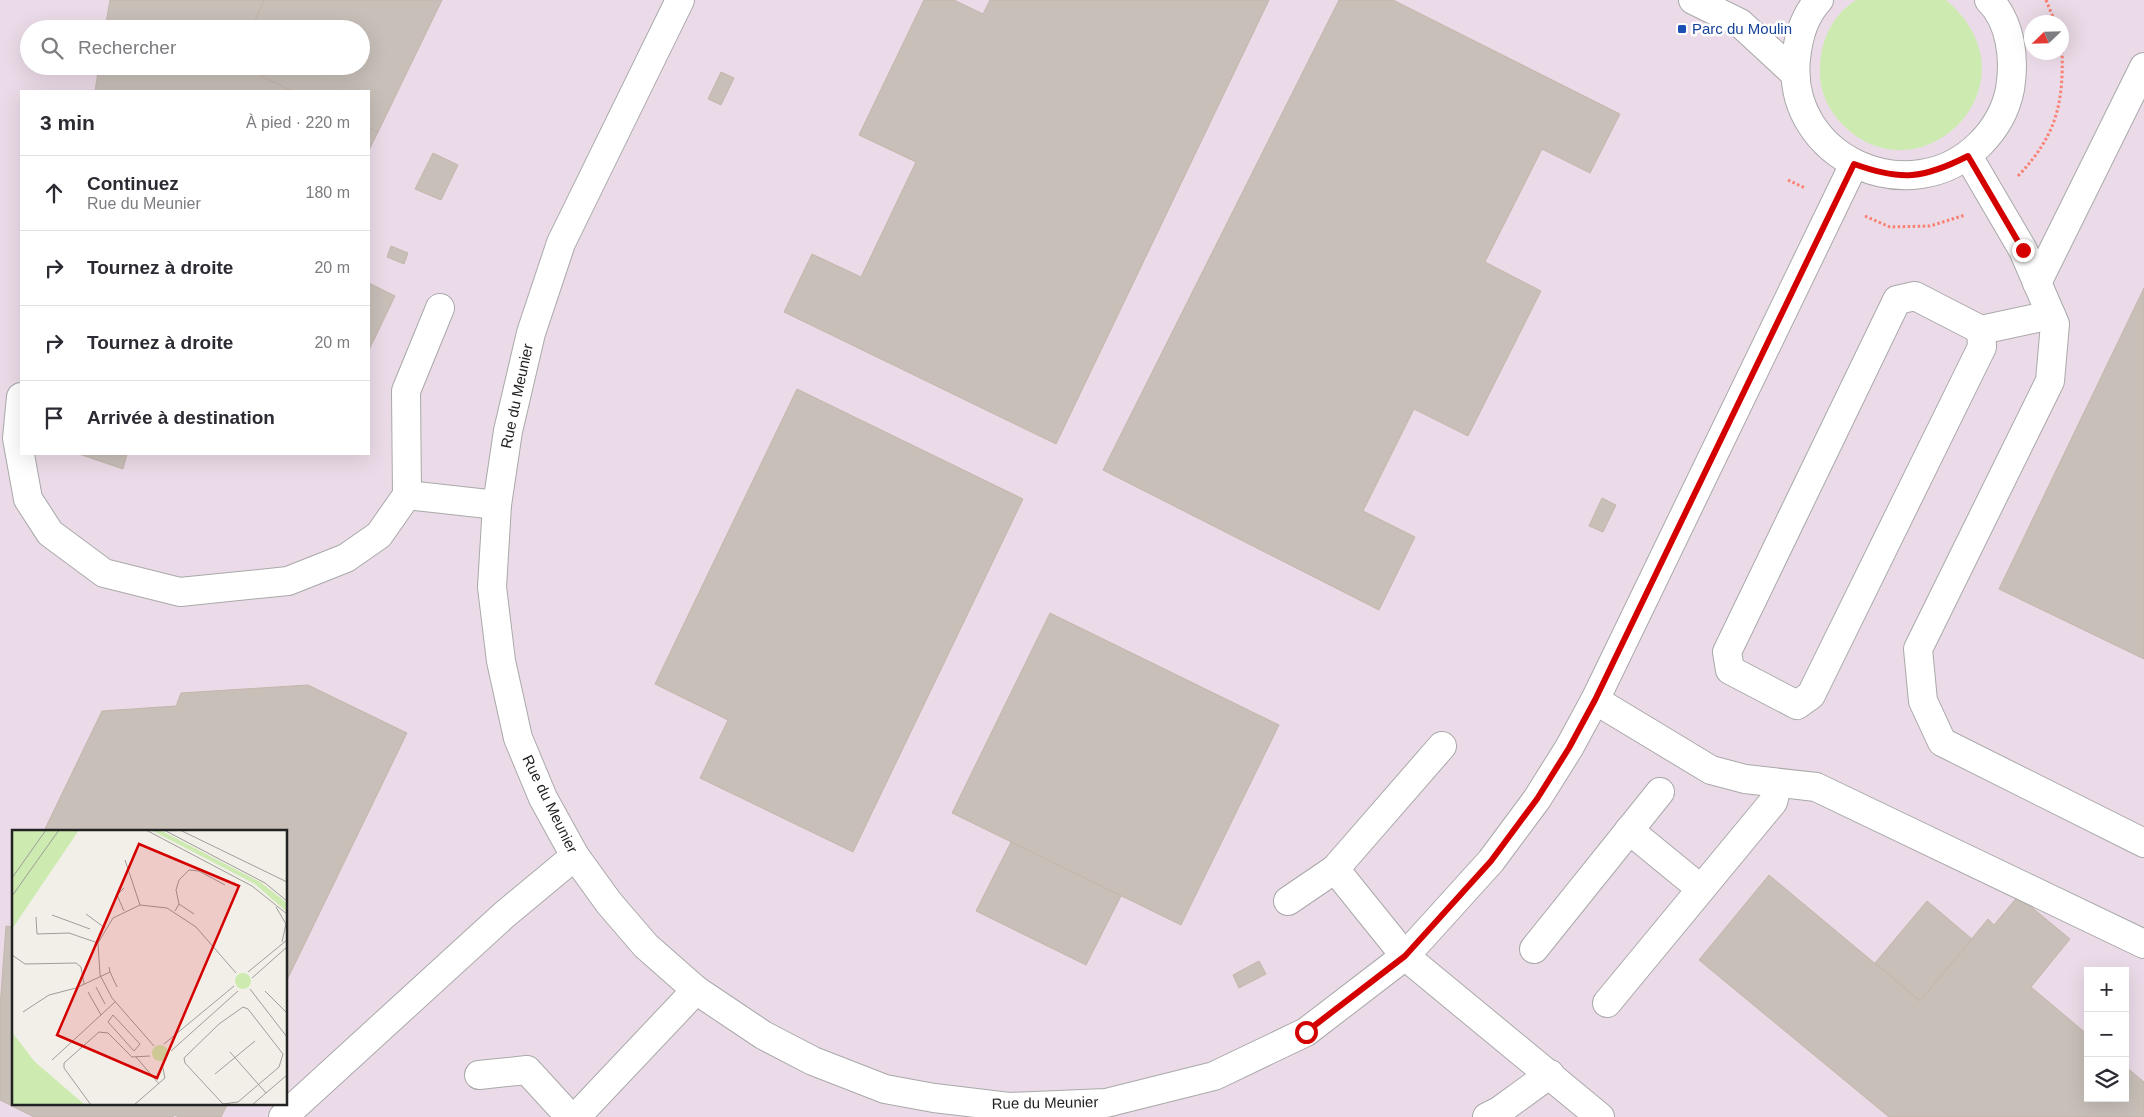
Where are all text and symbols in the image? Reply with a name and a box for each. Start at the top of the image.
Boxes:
north arrow [2024,15,2069,60]
search box [20,20,370,75]
place label: Parc du Moulin [1692,20,1792,37]
marker: Parc du Moulin [1676,23,1688,35]
icon: search [38,34,66,62]
text: Rechercher [78,37,176,58]
text: 3 min [40,111,95,134]
text: À pied · 220 m [246,114,350,131]
text: Continuez [87,173,179,194]
icon: ahead [40,179,68,207]
text: 180 m [306,184,350,201]
text: Rue du Meunier [87,195,201,212]
route end [2012,239,2035,262]
icon: right [40,254,68,282]
text: Tournez à droite [87,257,233,278]
text: 20 m [314,259,350,276]
icon: right [40,329,68,357]
text: Tournez à droite [87,332,233,353]
text: 20 m [314,334,350,351]
street label: Rue du Meunier [497,342,536,450]
icon: arrive [40,404,68,432]
text: Arrivée à destination [87,407,275,428]
street label: Rue du Meunier [519,752,581,855]
inset map [12,830,288,1104]
map controls [2084,967,2129,1102]
button: + [2084,967,2129,1012]
button: − [2084,1012,2129,1057]
route start [1295,1021,1318,1044]
button: layers [2084,1057,2129,1102]
street label: Rue du Meunier [991,1093,1098,1112]

